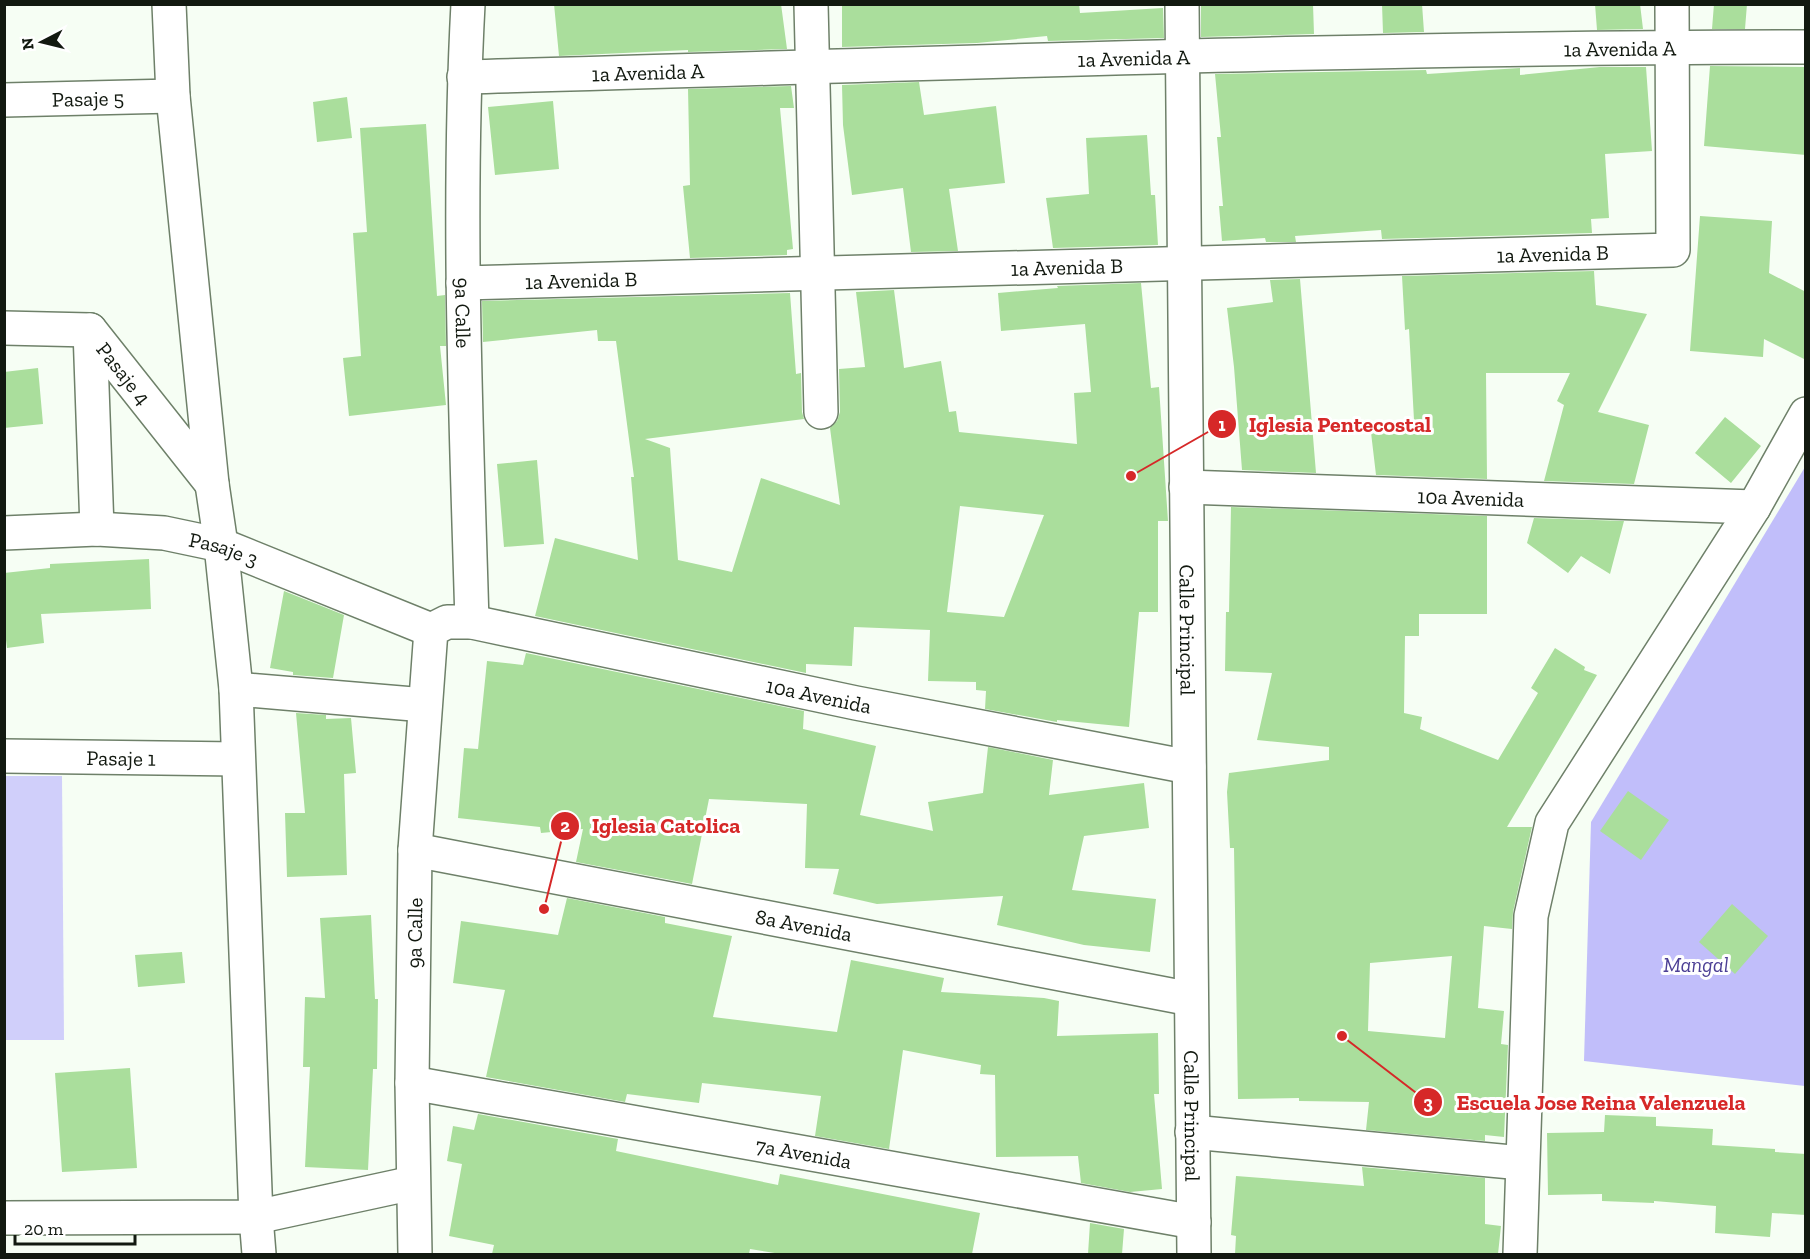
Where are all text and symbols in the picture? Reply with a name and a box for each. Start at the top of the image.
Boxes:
north arrow [12,12,72,72]
street label: 1a Avenida A [1563,35,1676,61]
text: N [17,37,38,51]
street label: 1a Avenida A [1077,44,1191,72]
street label: 1a Avenida A [591,58,705,86]
street label: Pasaje 5 [52,85,124,111]
street label: 1a Avenida B [1496,239,1609,267]
street label: 1a Avenida B [1010,253,1123,281]
street label: 1a Avenida B [524,266,637,294]
street label: 9a Calle [451,277,477,349]
street label: Pasaje 4 [92,337,157,409]
callout: Iglesia Pentecostal [1207,404,1444,444]
text: Iglesia Pentecostal [1249,411,1431,438]
text: 1 [1218,414,1226,436]
street label: 10a Avenida [1417,483,1525,511]
street label: Pasaje 3 [187,526,262,571]
street label: Calle Principal [1175,564,1201,696]
street label: 10a Avenida [764,672,874,718]
street label: Pasaje 1 [86,745,156,771]
callout: Iglesia Catolica [550,806,752,846]
text: Iglesia Catolica [592,812,740,839]
text: 2 [560,815,570,837]
street label: 9a Calle [401,897,427,969]
street label: 8a Avenida [753,903,854,946]
park label: Mangal [1663,952,1729,977]
street label: Calle Principal [1180,1050,1206,1182]
callout: Escuela Jose Reina Valenzuela [1413,1082,1758,1122]
text: Escuela Jose Reina Valenzuela [1456,1089,1746,1116]
text: 3 [1423,1092,1433,1114]
street label: 7a Avenida [754,1132,854,1173]
scale bar [15,1208,135,1246]
text: 20 m [24,1218,64,1240]

